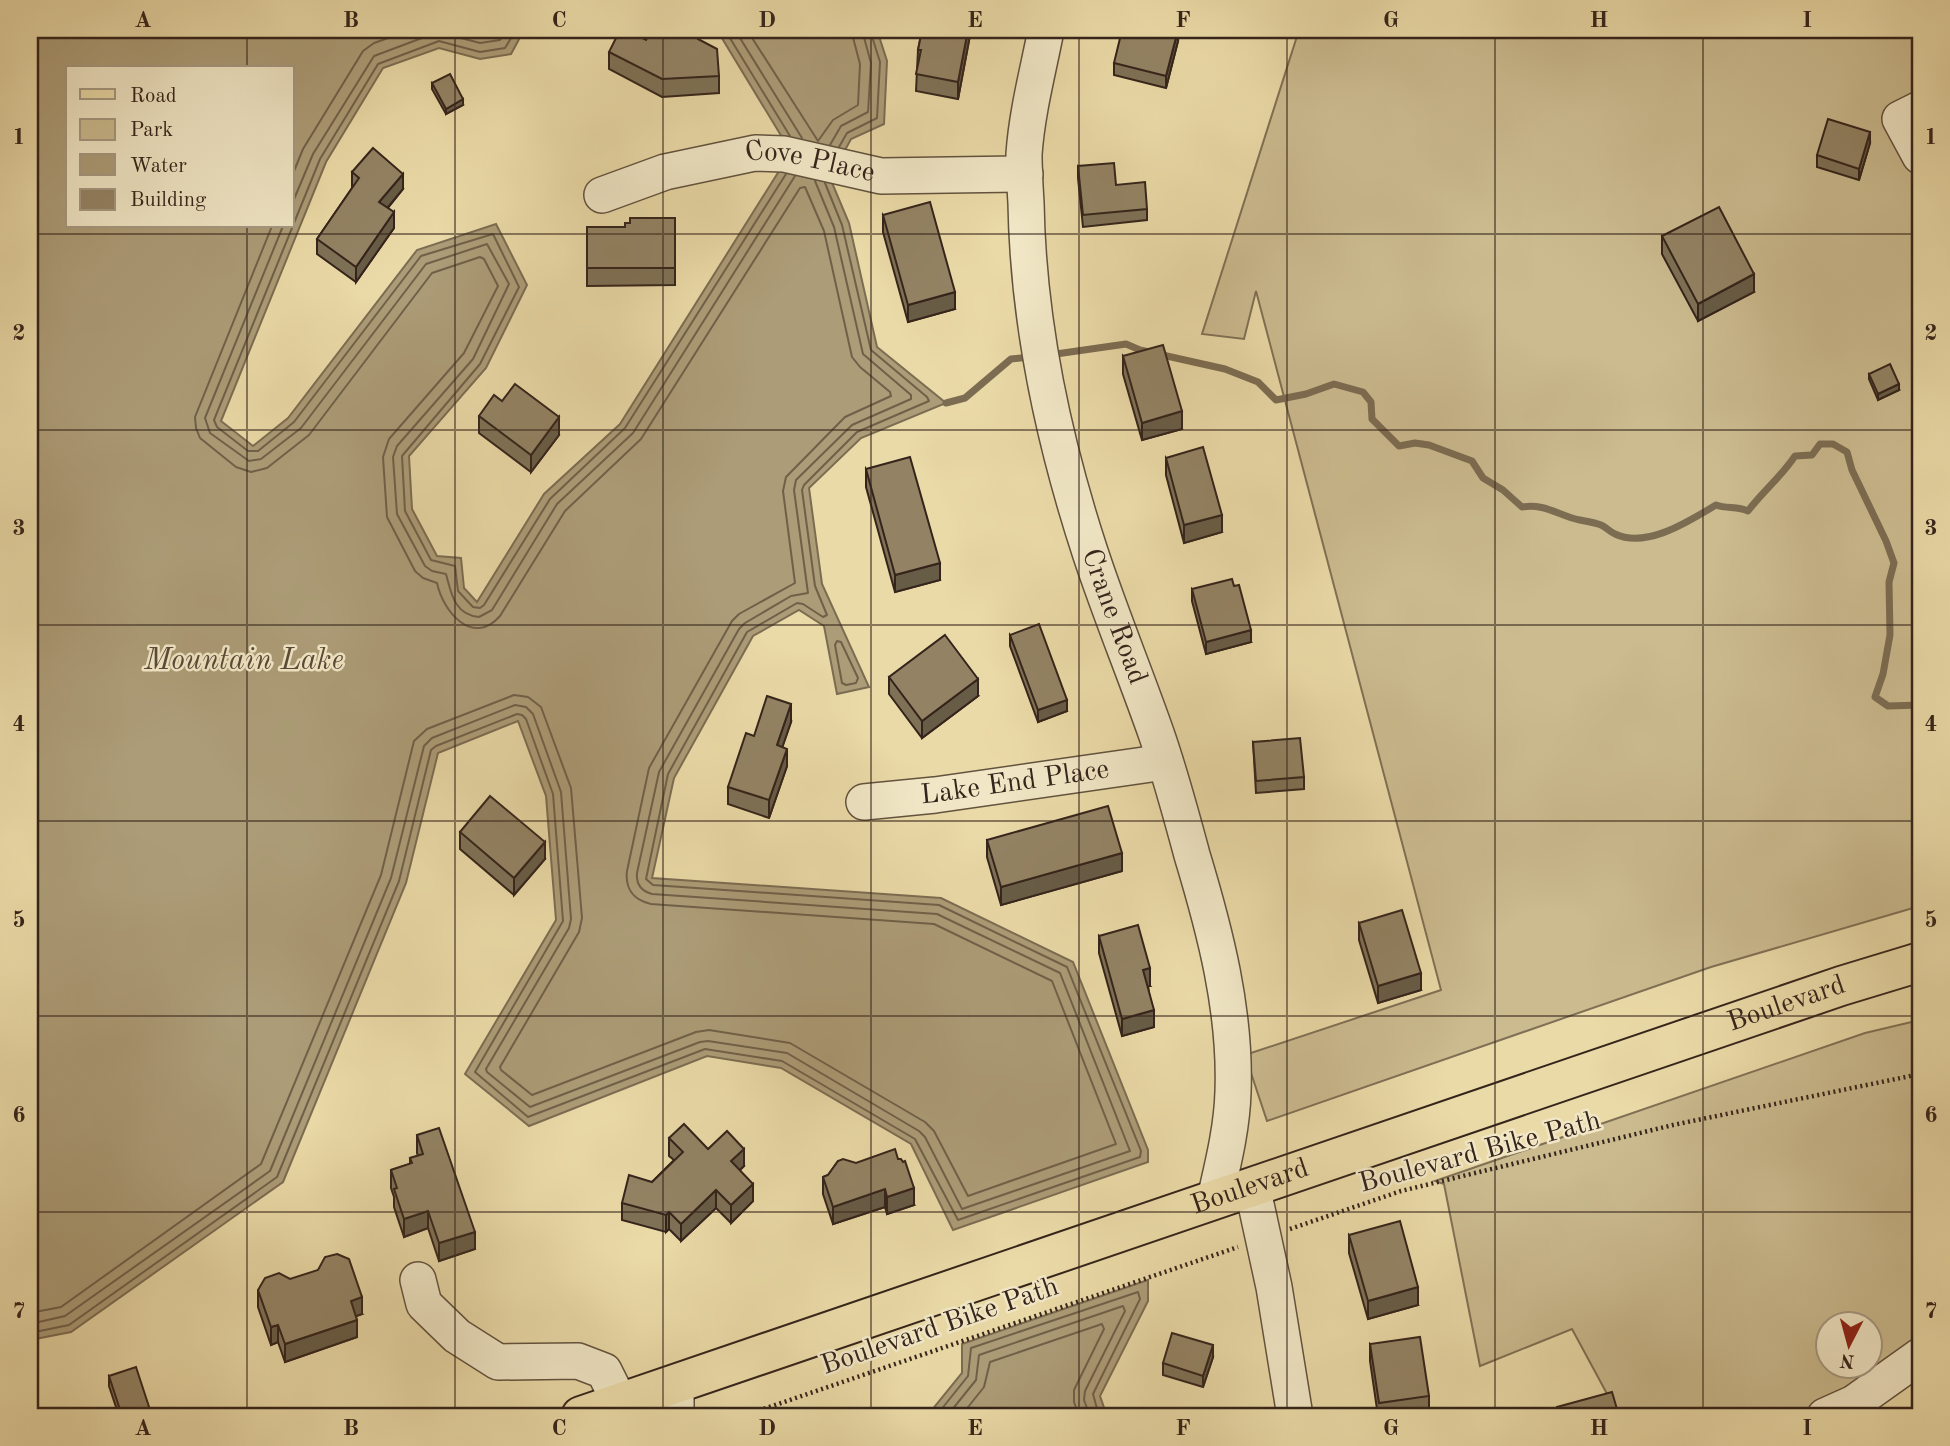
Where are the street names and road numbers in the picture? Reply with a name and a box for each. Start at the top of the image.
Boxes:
street label: Cove Place [743,137,877,188]
street label: Crane Road [1076,545,1151,688]
street label: Lake End Place [919,756,1111,810]
street label: Boulevard [1724,971,1849,1038]
street label: Boulevard Bike Path [1356,1107,1604,1199]
street label: Boulevard [1188,1155,1313,1221]
street label: Boulevard Bike Path [818,1273,1062,1381]

